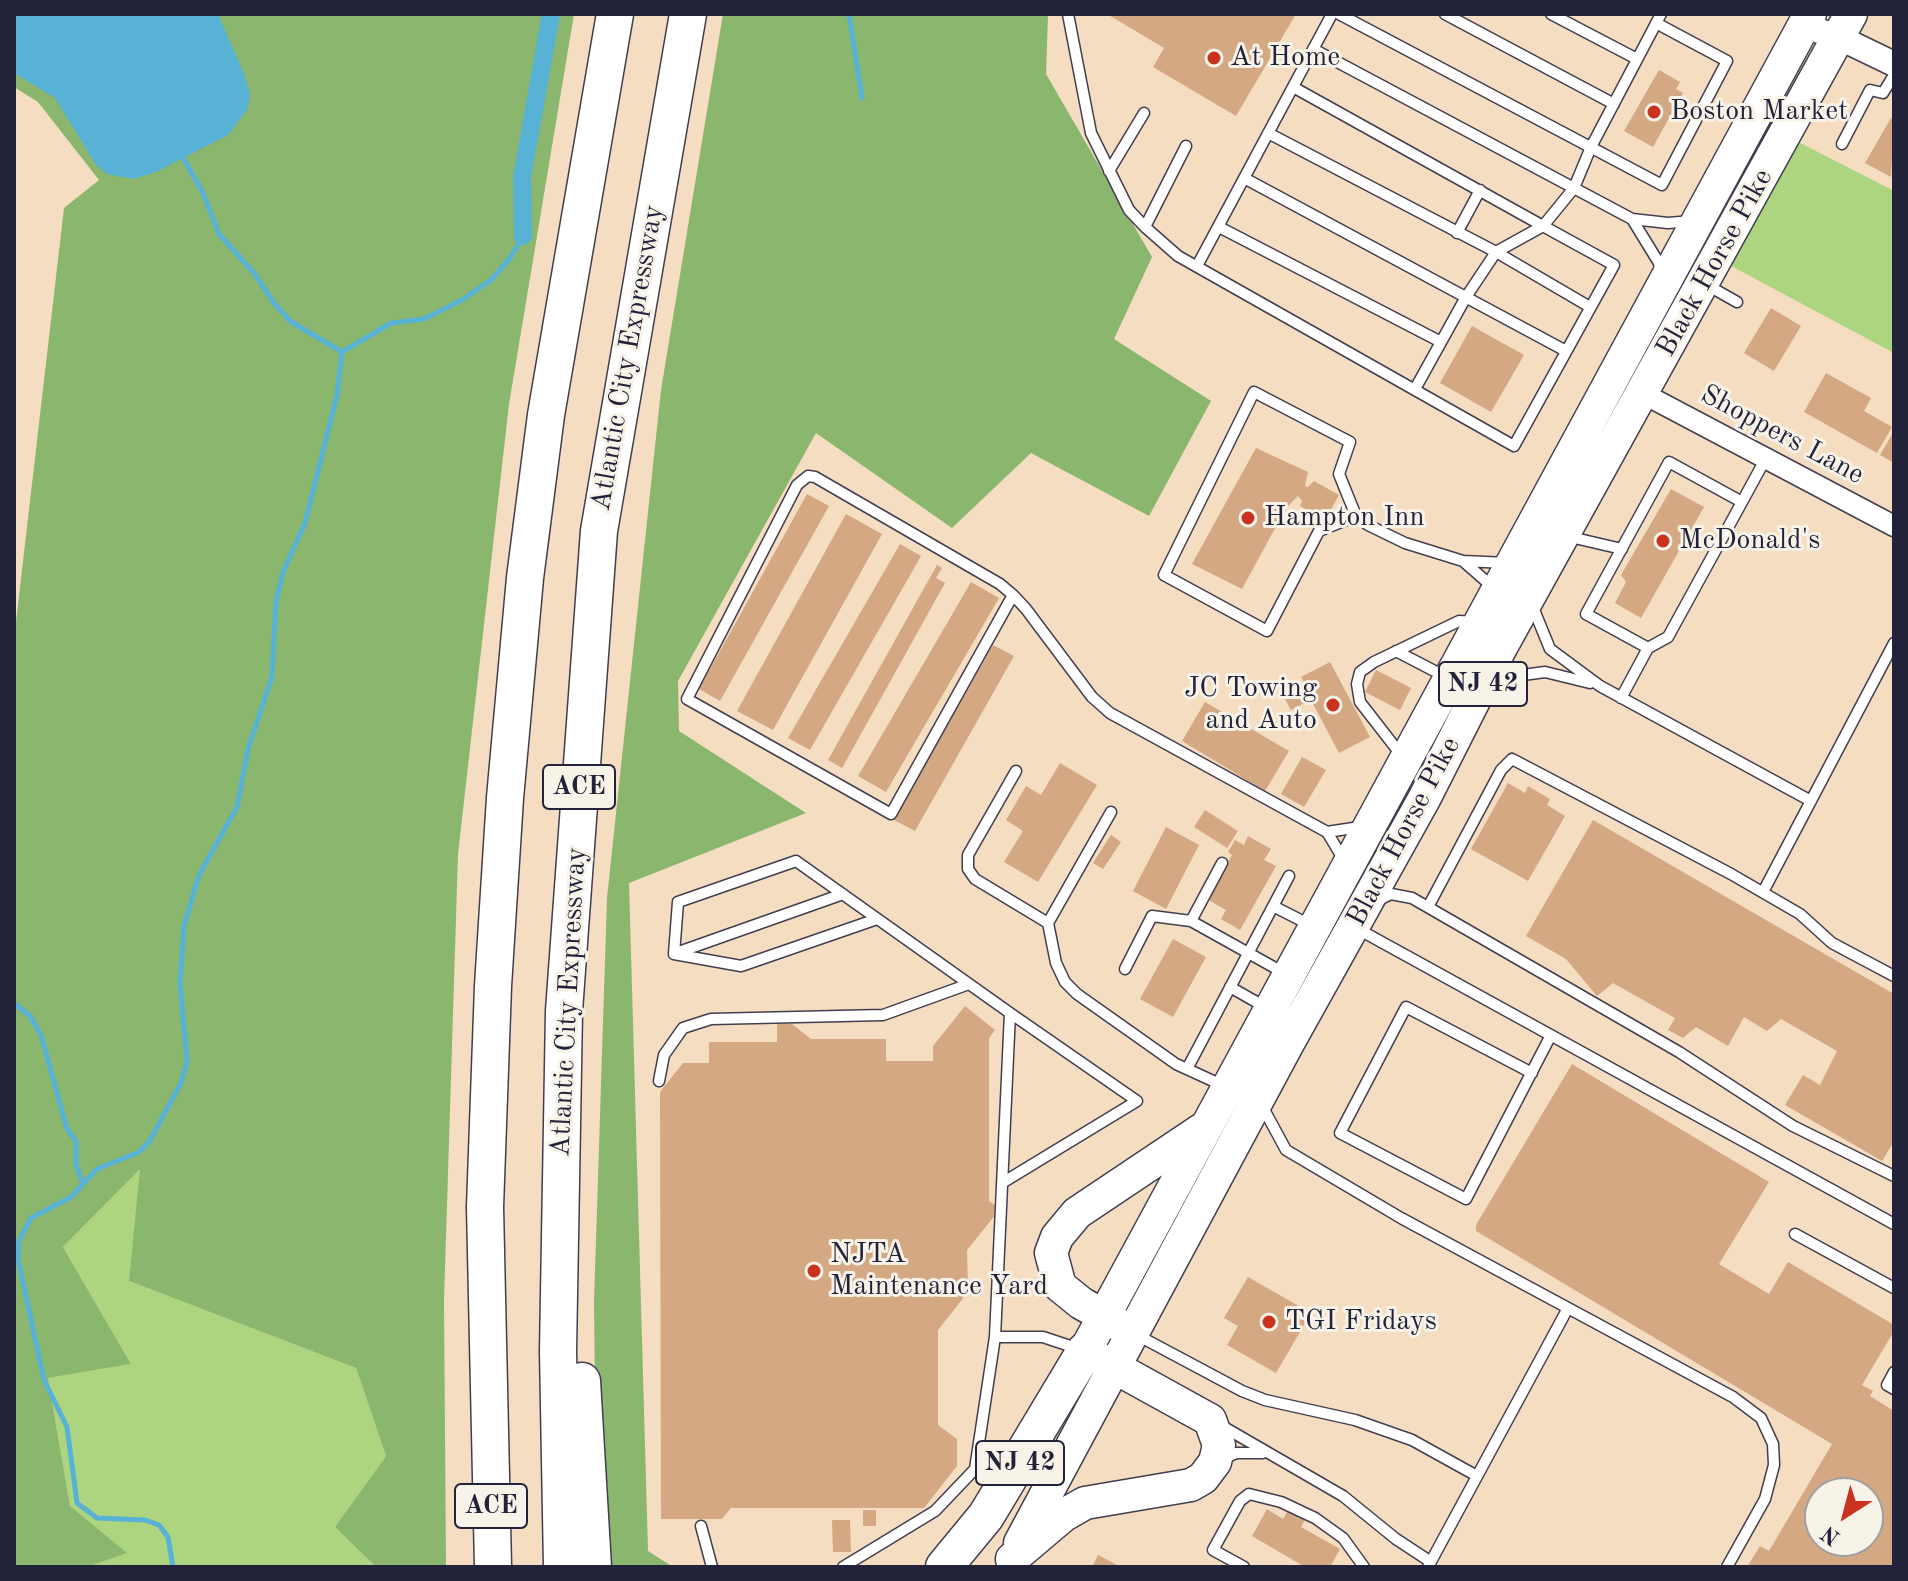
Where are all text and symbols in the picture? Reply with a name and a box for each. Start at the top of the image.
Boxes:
place label: At Home [1230,41,1340,75]
marker: At Home [1205,49,1223,67]
place label: Boston Market [1670,95,1848,129]
marker: Boston Market [1645,103,1663,121]
street label: Black Horse Pike [1649,163,1781,363]
street label: Atlantic City Expressway [585,202,671,514]
street label: Shoppers Lane [1694,378,1870,492]
place label: Hampton Inn [1264,501,1425,535]
marker: Hampton Inn [1239,509,1257,527]
place label: McDonald's [1679,524,1820,558]
marker: McDonald's [1654,532,1672,550]
road number: NJ 42 [1439,662,1527,706]
place label: JC Towing and Auto [1184,672,1317,738]
marker: JC Towing and Auto [1324,696,1342,714]
street label: Black Horse Pike [1340,732,1468,932]
road number: ACE [543,765,615,809]
street label: Atlantic City Expressway [544,846,594,1158]
place label: NJTA Maintenance Yard [830,1238,1048,1304]
marker: NJTA Maintenance Yard [805,1262,823,1280]
place label: TGI Fridays [1285,1305,1437,1339]
marker: TGI Fridays [1260,1313,1278,1331]
road number: NJ 42 [976,1441,1064,1485]
north arrow [1804,1477,1884,1557]
road number: ACE [455,1484,527,1528]
text: N [1818,1521,1844,1549]

